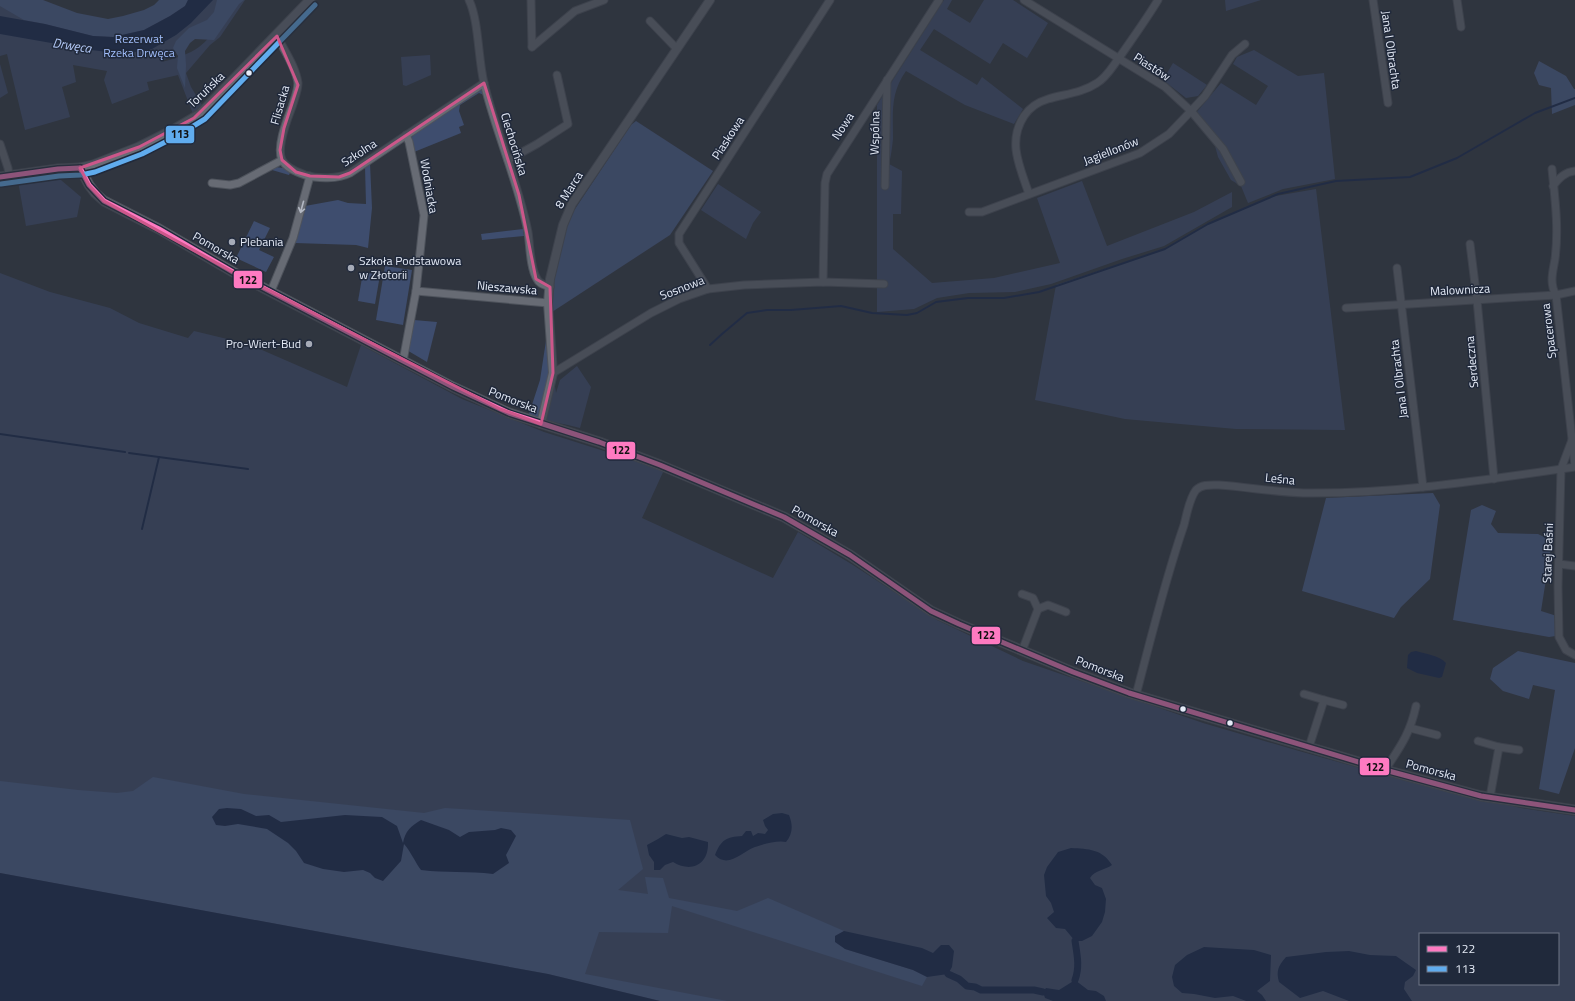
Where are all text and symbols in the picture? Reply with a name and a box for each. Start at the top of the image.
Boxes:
street label: Jana I Olbrachta [1377,9,1406,90]
park label: Rezerwat Rzeka Drwęca [103,29,175,62]
water label: Drwęca [51,32,94,58]
street label: Piastów [1130,47,1175,86]
street label: Toruńska [183,67,229,112]
unlabelled marker [244,68,254,78]
street label: Flisacka [265,83,294,127]
street label: Nowa [827,108,859,143]
street label: Ciechocińska [496,110,533,178]
street label: Wspólna [865,111,884,155]
street label: Piaskowa [706,112,749,163]
line badge: 113 [165,125,195,144]
text: 113 [171,126,189,142]
street label: Jagiellonów [1080,131,1141,170]
street label: Szkolna [337,134,380,171]
street label: Wodniacka [415,157,444,215]
street label: 8 Marca [550,167,587,212]
one-way arrow [298,201,305,214]
street label: Pomorska [189,227,243,269]
place label: Plebania [240,232,283,251]
marker: Plebania [227,237,237,247]
place label: Szkoła Podstawowa w Złotorii [359,251,461,284]
marker: Szkoła Podstawowa w Złotorii [346,263,356,273]
line badge: 122 [233,270,263,289]
street label: Sosnowa [657,270,707,305]
text: 122 [239,272,257,288]
street label: Nieszawska [476,275,538,300]
street label: Malownicza [1429,278,1490,301]
street label: Spacerowa [1536,302,1561,360]
place label: Pro-Wiert-Bud [226,334,301,353]
street label: Serdeczna [1460,335,1483,389]
marker: Pro-Wiert-Bud [304,339,314,349]
street label: Jana I Olbrachta [1384,339,1413,420]
street label: Pomorska [486,381,540,418]
line badge: 122 [606,441,636,460]
text: 122 [612,442,630,458]
street label: Leśna [1264,467,1296,490]
street label: Pomorska [788,500,842,541]
street label: Starej Baśni [1537,523,1558,583]
line badge: 122 [971,626,1001,645]
text: 122 [977,627,995,643]
street label: Pomorska [1073,650,1127,687]
unlabelled marker [1178,704,1188,714]
unlabelled marker [1225,718,1235,728]
street label: Pomorska [1404,754,1458,785]
line badge: 122 [1359,757,1390,776]
text: 122 [1366,759,1384,775]
legend [1419,933,1559,985]
text: 122 [1455,939,1475,958]
text: 113 [1455,959,1475,978]

